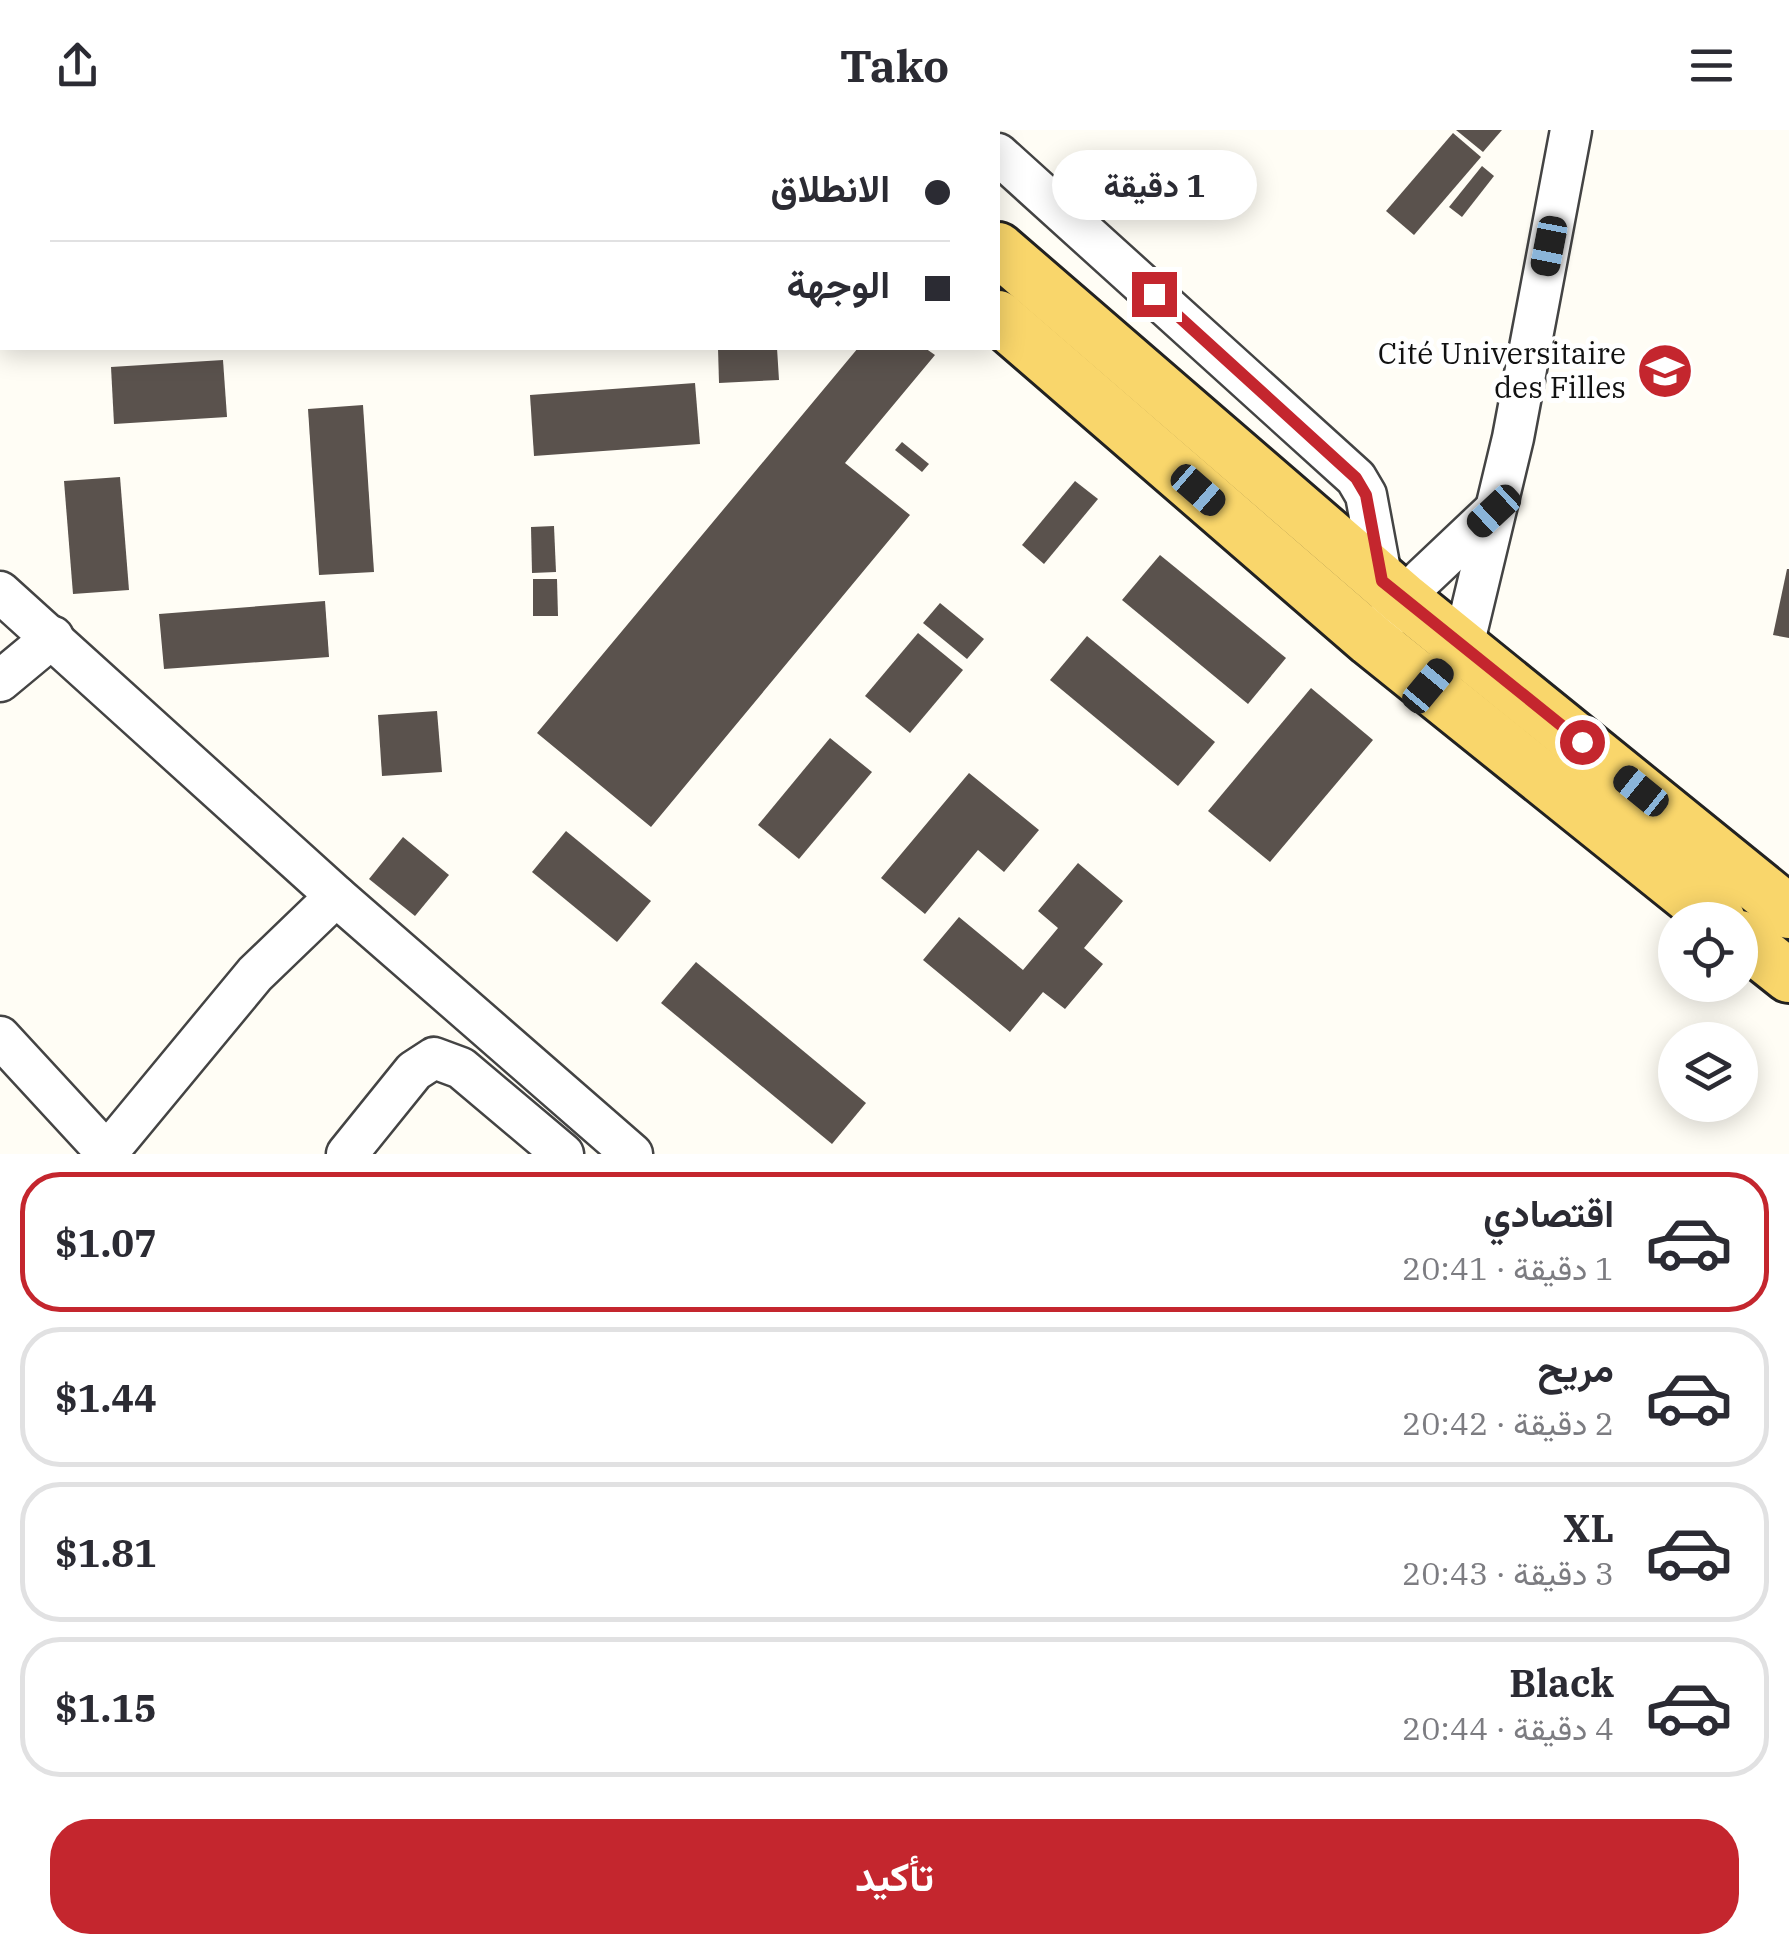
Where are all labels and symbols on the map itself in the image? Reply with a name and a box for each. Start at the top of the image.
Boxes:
callout: 1 دقيقة [1052,149,1256,219]
car [1529,214,1569,278]
route end [1132,272,1177,317]
place label: Cité Universitaire des Filles [1378,333,1626,406]
school or university icon: Cité Universitaire des Filles [1635,341,1695,401]
car [1166,459,1230,521]
car [1462,480,1526,542]
car [1397,653,1459,719]
route start [1560,720,1605,765]
car [1608,760,1674,822]

